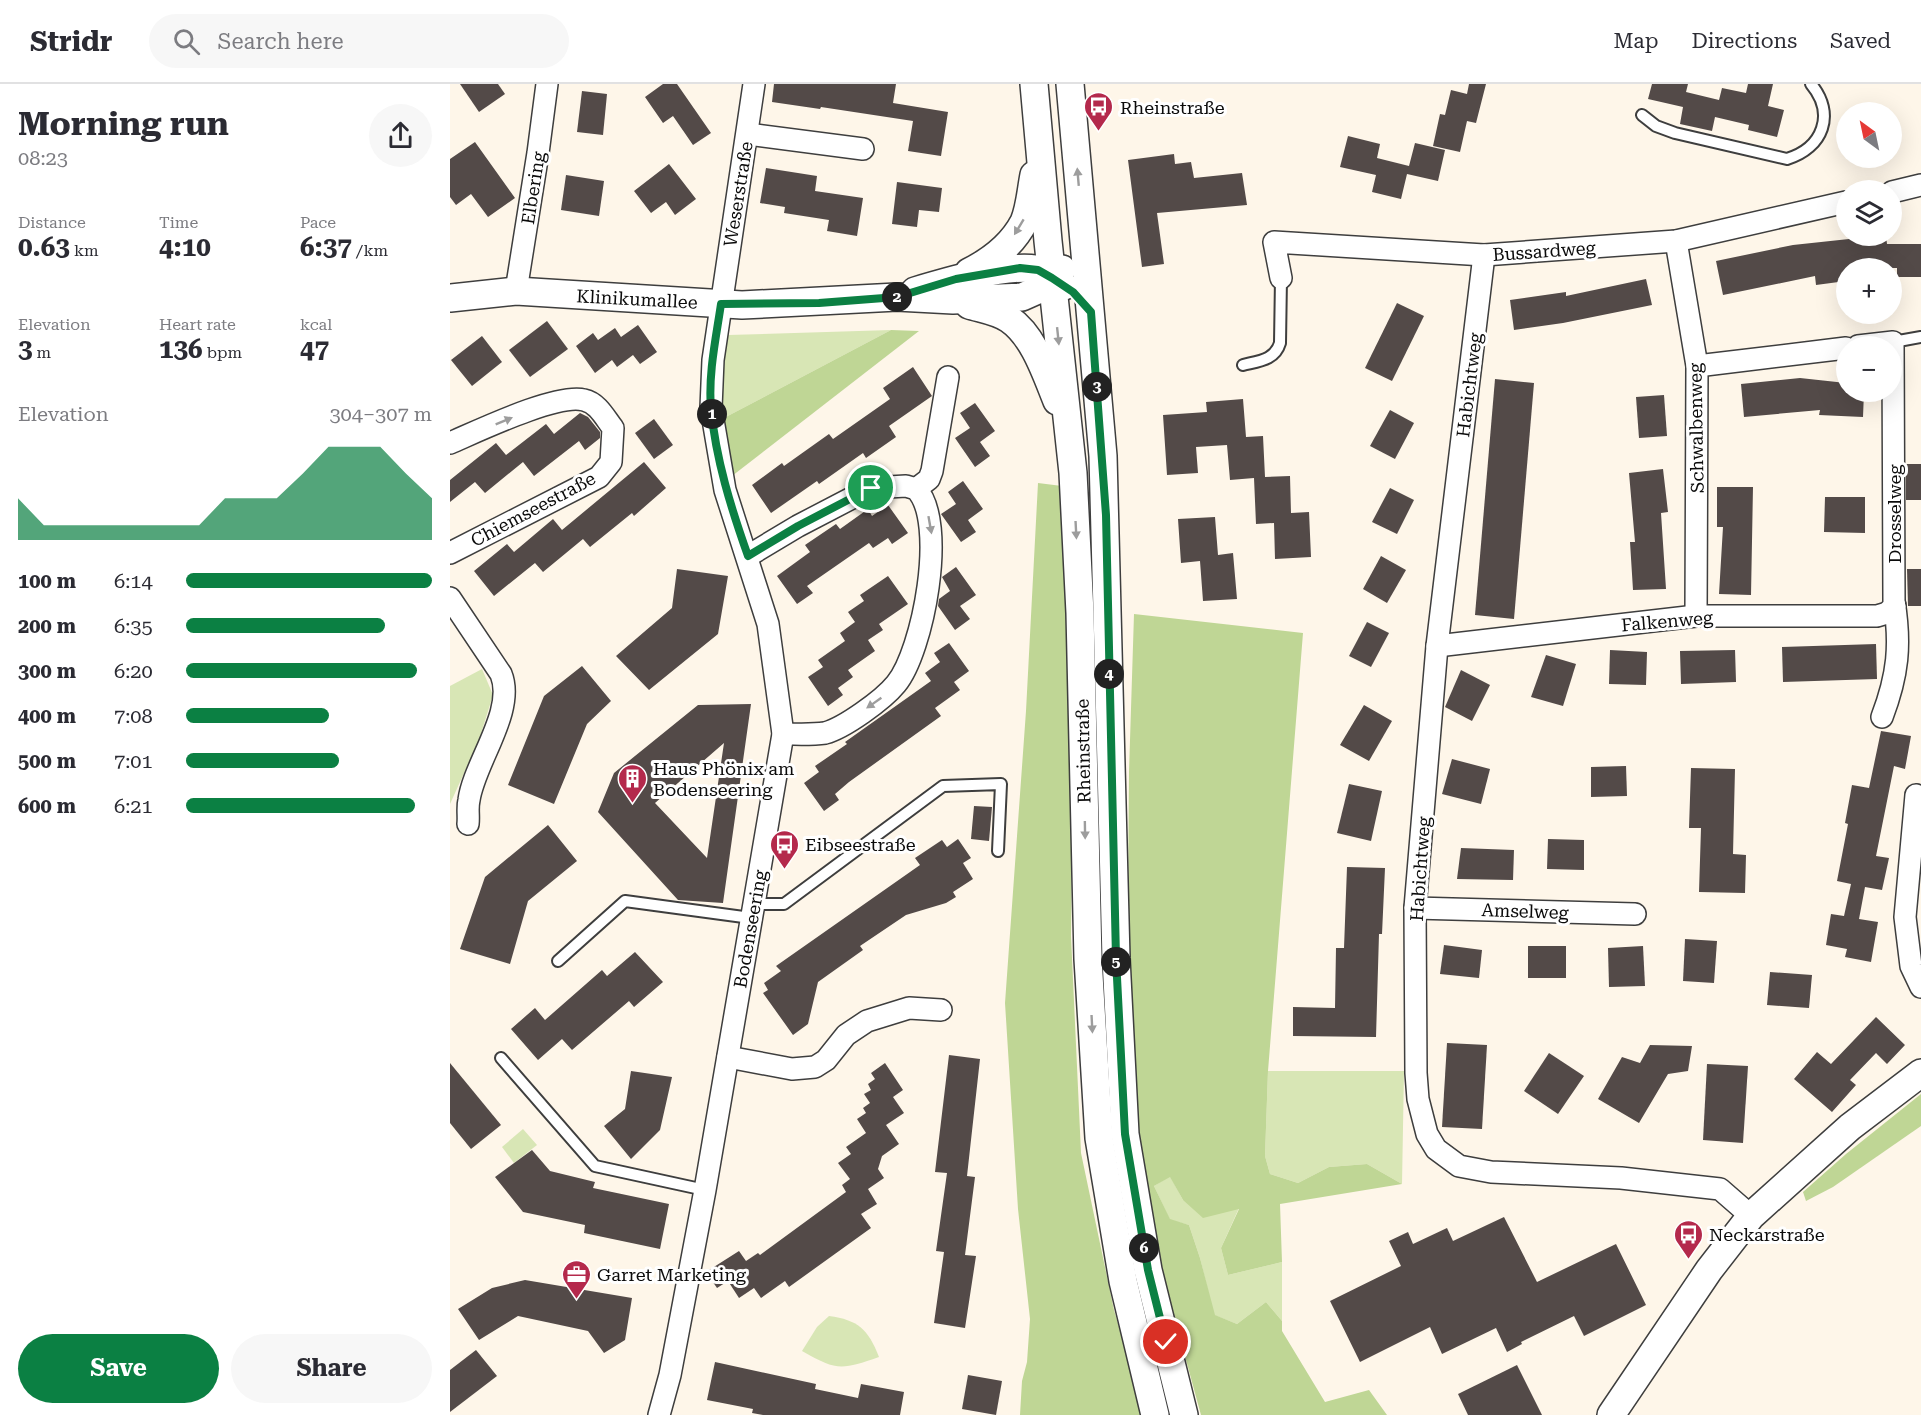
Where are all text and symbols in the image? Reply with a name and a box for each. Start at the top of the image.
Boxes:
search box [149,14,569,68]
text: Stridr [30,25,113,58]
icon: search [170,25,203,58]
text: Search here [218,29,344,54]
text: Map [1614,29,1658,53]
text: Directions [1691,29,1797,53]
text: Saved [1830,29,1891,53]
bus stop icon: Rheinstraße [1083,91,1115,133]
place label: Rheinstraße [1120,97,1225,118]
north arrow [1836,102,1902,168]
map controls [1836,102,1902,402]
text: Morning run [18,104,229,143]
button: share [369,104,432,167]
street label: Weserstraße [719,140,757,248]
text: 08:23 [18,146,68,170]
street label: Elbering [517,149,549,226]
one-way arrow [1073,167,1083,186]
button: layers [1836,180,1902,246]
text: Distance [18,213,86,232]
text: Time [159,213,198,232]
text: Pace [300,213,336,232]
one-way arrow [1014,219,1025,235]
text: 0.63 [18,232,70,262]
text: 4:10 [159,232,211,262]
text: 6:37 [300,232,352,262]
street label: Bussardweg [1492,237,1597,265]
text: km [70,241,99,260]
text: /km [352,241,388,260]
button: + [1836,258,1902,324]
pin: 2 [882,282,912,312]
street label: Klinikumallee [576,285,698,313]
text: 2 [893,287,901,306]
text: Elevation [18,315,91,334]
text: Heart rate [159,315,236,334]
text: kcal [300,315,332,334]
one-way arrow [1053,326,1063,345]
street label: Habichtweg [1452,331,1486,438]
text: 3 [18,334,33,364]
text: 136 [159,334,203,364]
text: 47 [300,334,329,364]
button: − [1836,336,1902,402]
text: m [33,343,51,362]
text: bpm [203,343,242,362]
street label: Schwalbenweg [1684,362,1708,493]
pin: 3 [1082,372,1112,402]
text: 3 [1093,377,1101,396]
pin: 1 [697,399,727,429]
text: Elevation [18,402,109,426]
text: 304–307 m [329,402,432,426]
text: 1 [708,404,716,423]
one-way arrow [495,416,513,425]
pin [845,462,896,513]
street label: Drosselweg [1884,464,1905,563]
street label: Chiemseestraße [467,467,599,551]
icon: arrive [854,471,887,504]
one-way arrow [925,516,934,535]
one-way arrow [1072,520,1081,539]
text: 100 m [18,569,76,593]
text: 6:14 [114,569,153,593]
street label: Falkenweg [1620,606,1714,635]
text: 200 m [18,614,76,638]
text: 6:35 [114,614,153,638]
text: 300 m [18,659,76,683]
text: 6:20 [114,659,153,683]
pin: 4 [1094,659,1124,689]
text: 4 [1105,664,1113,683]
one-way arrow [866,697,882,709]
street label: Rheinstraße [1072,698,1094,804]
text: 400 m [18,704,76,728]
text: 7:08 [114,704,153,728]
text: 500 m [18,749,76,773]
text: 7:01 [114,749,153,773]
place label: Haus Phönix am Bodenseering [653,758,794,800]
building icon: Haus Phönix am Bodenseering [616,762,648,804]
text: 600 m [18,794,76,818]
text: 6:21 [114,794,153,818]
street label: Habichtweg [1406,815,1434,922]
one-way arrow [1081,820,1090,839]
bus stop icon: Eibseestraße [768,828,800,870]
place label: Eibseestraße [805,834,916,855]
street label: Bodenseering [729,868,771,990]
street label: Amselweg [1481,899,1570,923]
pin: 5 [1101,947,1131,977]
text: 5 [1112,952,1120,971]
one-way arrow [1088,1015,1097,1034]
bus stop icon: Neckarstraße [1672,1218,1704,1260]
place label: Neckarstraße [1709,1224,1825,1245]
pin: 6 [1129,1233,1159,1263]
text: 6 [1140,1238,1148,1257]
office icon: Garret Marketing [560,1258,592,1300]
place label: Garret Marketing [597,1264,747,1285]
pin [1140,1316,1191,1367]
icon: check [1149,1325,1182,1358]
button: Save [18,1334,219,1403]
button: Share [231,1334,432,1403]

